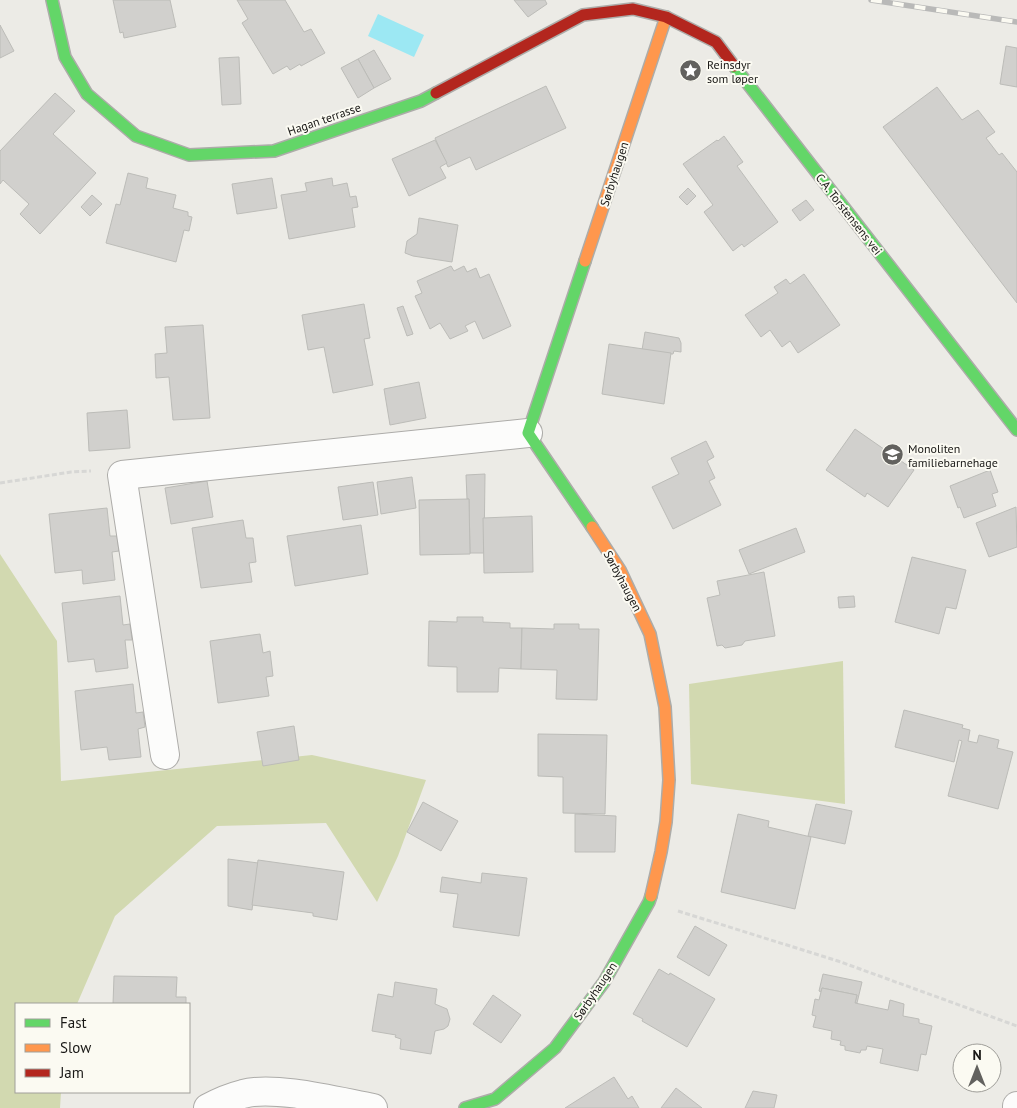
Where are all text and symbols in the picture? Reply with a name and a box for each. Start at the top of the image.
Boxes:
place label: Reinsdyr som løper [707,57,758,86]
place icon: Reinsdyr som løper [679,59,703,83]
street label: Hagan terrasse [285,99,363,139]
street label: Sørbyhaugen [597,140,631,208]
street label: C.A. Torstensens vei [813,170,885,258]
place label: Monoliten familiebarnehage [908,441,998,470]
school or university icon: Monoliten familiebarnehage [880,443,904,467]
street label: Sørbyhaugen [601,548,645,614]
street label: Sørbyhaugen [570,959,620,1023]
legend [15,1003,190,1093]
text: Fast [60,1013,87,1032]
text: Slow [60,1038,91,1057]
north arrow [952,1043,1002,1093]
text: N [972,1046,982,1064]
text: Jam [59,1063,84,1082]

